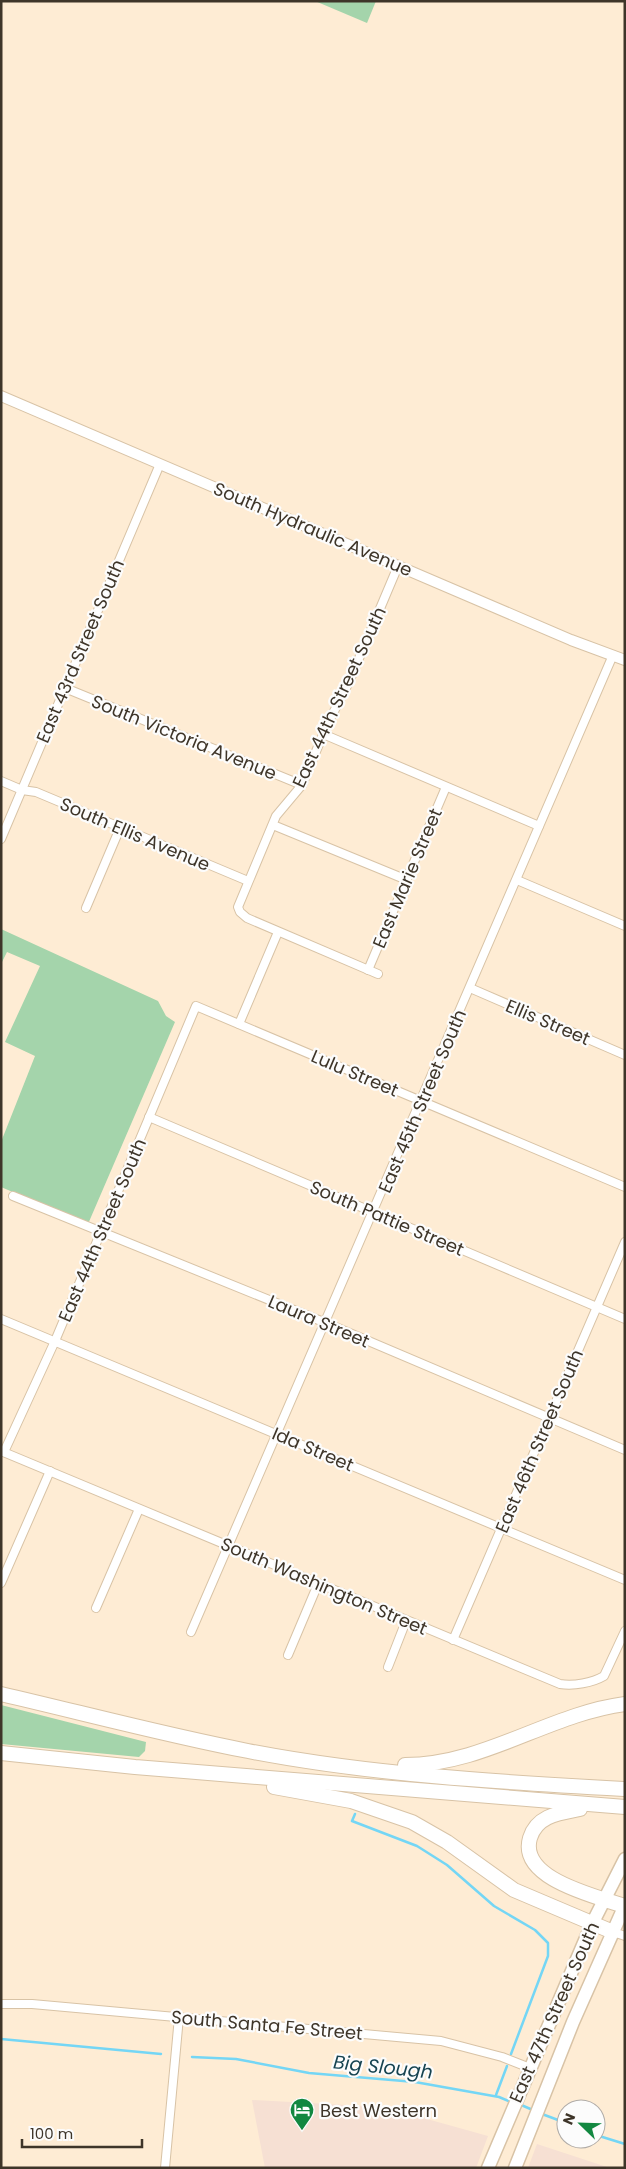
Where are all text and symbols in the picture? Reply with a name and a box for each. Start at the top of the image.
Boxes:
street label: South Hydraulic Avenue [210,476,416,582]
street label: East 43rd Street South [30,555,130,747]
street label: East 44th Street South [286,603,392,791]
street label: South Victoria Avenue [88,688,280,786]
street label: South Ellis Avenue [56,791,214,877]
street label: East Marie Street [366,804,448,952]
street label: Ellis Street [502,993,594,1051]
street label: East 45th Street South [372,1006,472,1196]
street label: Lulu Street [307,1043,403,1103]
street label: East 44th Street South [52,1135,152,1325]
street label: South Pattie Street [306,1174,468,1262]
street label: Laura Street [264,1288,374,1354]
street label: East 46th Street South [489,1345,589,1537]
street label: Ida Street [268,1421,358,1477]
street label: South Washington Street [217,1531,431,1641]
street label: East 47th Street South [503,1918,605,2106]
street label: South Santa Fe Street [170,2004,364,2046]
water label: Big Slough [332,2048,434,2086]
hotel icon: Best Western [289,2097,315,2131]
place label: Best Western [320,2098,437,2123]
north arrow [556,2099,606,2149]
text: N [558,2110,580,2128]
scale bar [22,2116,142,2148]
text: 100 m [30,2123,73,2144]

